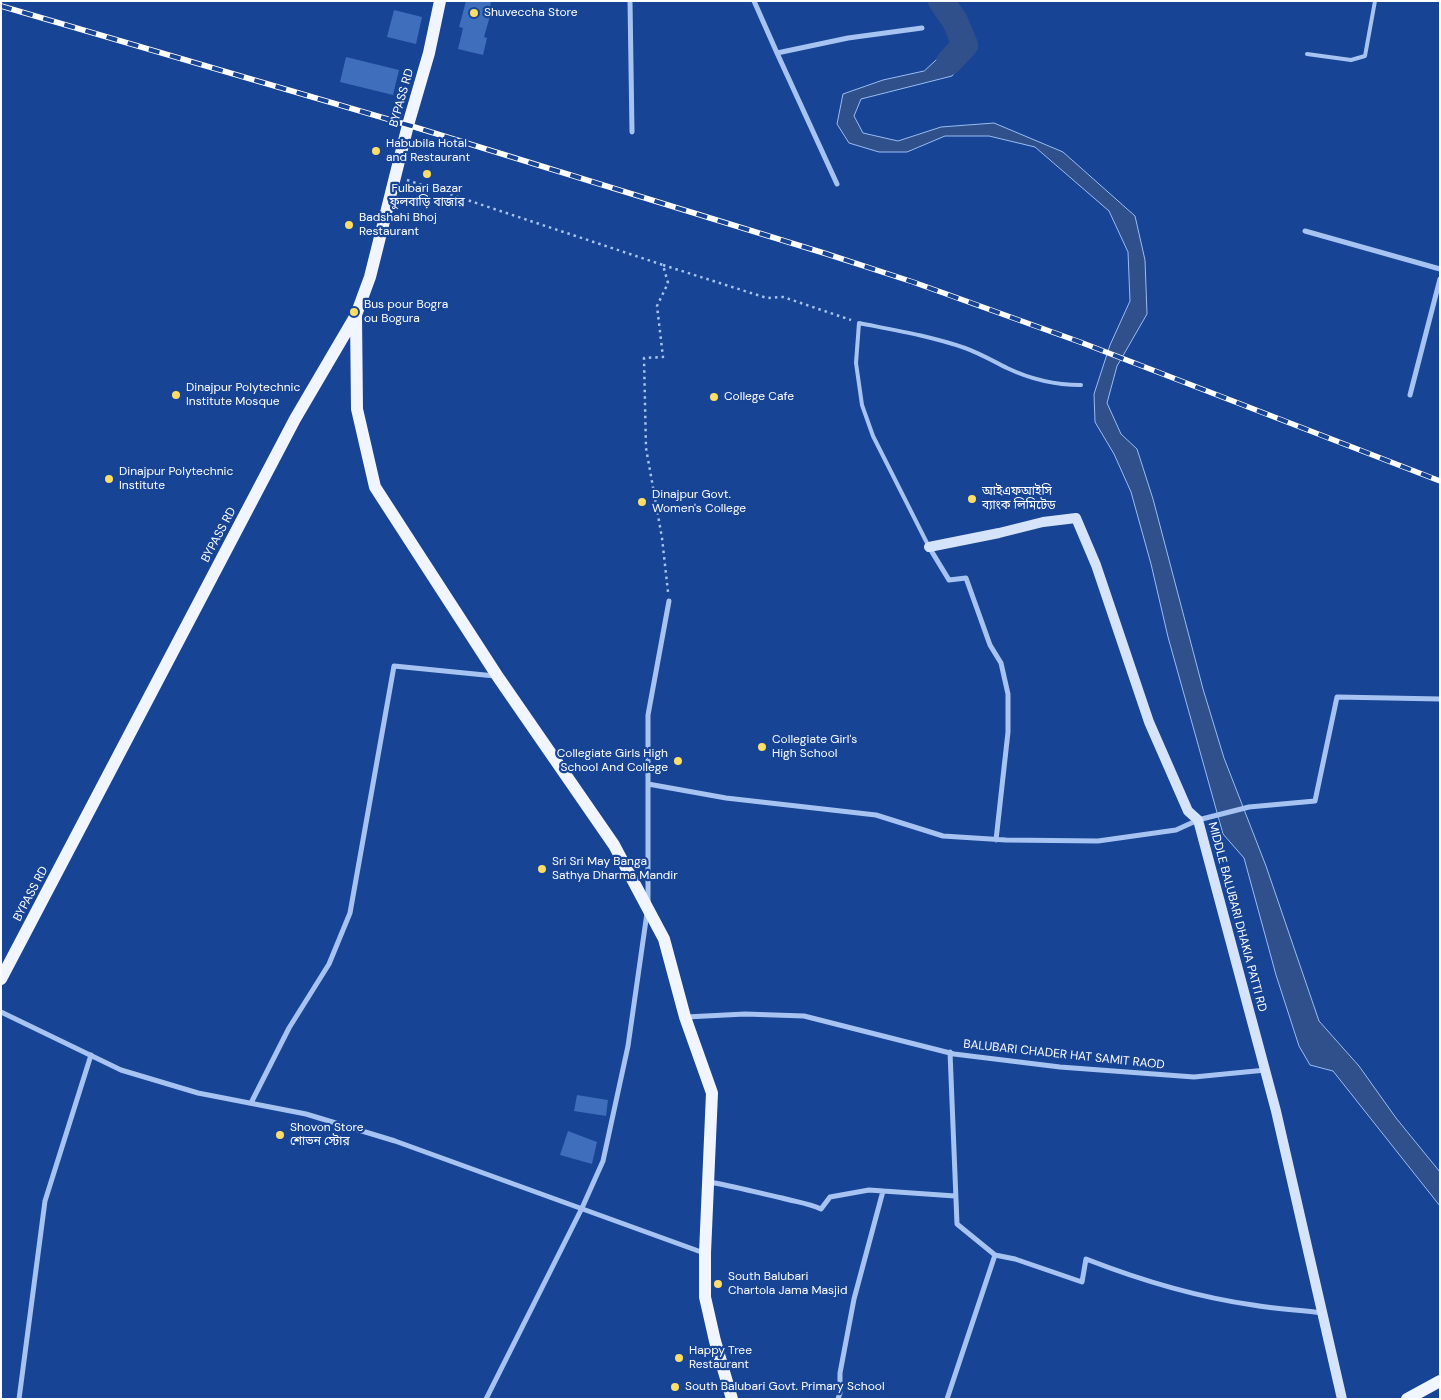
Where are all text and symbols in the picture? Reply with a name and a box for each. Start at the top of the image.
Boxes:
place label: Shuveccha Store [484,6,578,20]
marker: Shuveccha Store [468,7,480,19]
street label: BYPASS RD [387,67,417,129]
place label: Habubila Hotal and Restaurant [386,137,470,165]
marker: Habubila Hotal and Restaurant [370,145,382,157]
marker: Fulbari Bazar ফুলবাড়ি বাজার [421,168,433,180]
place label: Fulbari Bazar ফুলবাড়ি বাজার [389,182,465,210]
place label: Badshahi Bhoj Restaurant [359,211,437,239]
marker: Badshahi Bhoj Restaurant [343,219,355,231]
place label: Bus pour Bogra ou Bogura [364,298,448,326]
marker: Bus pour Bogra ou Bogura [348,306,360,318]
place label: Dinajpur Polytechnic Institute Mosque [186,381,300,409]
marker: Dinajpur Polytechnic Institute Mosque [170,389,182,401]
place label: College Cafe [724,390,794,404]
marker: College Cafe [708,391,720,403]
place label: Dinajpur Polytechnic Institute [119,465,233,493]
marker: Dinajpur Polytechnic Institute [103,473,115,485]
place label: আইএফআইসি ব্যাংক লিমিটেড [982,485,1056,513]
place label: Dinajpur Govt. Women's College [652,488,746,516]
marker: আইএফআইসি ব্যাংক লিমিটেড [966,493,978,505]
marker: Dinajpur Govt. Women's College [636,496,648,508]
street label: BYPASS RD [199,505,239,565]
place label: Collegiate Girl's High School [772,733,857,761]
marker: Collegiate Girl's High School [756,741,768,753]
place label: Collegiate Girls High School And College [557,747,668,775]
marker: Collegiate Girls High School And College [672,755,684,767]
street label: MIDDLE BALUBARI DHAKIA PATTI RD [1205,821,1269,1013]
place label: Sri Sri May Banga Sathya Dharma Mandir [552,855,678,883]
marker: Sri Sri May Banga Sathya Dharma Mandir [536,863,548,875]
street label: BYPASS RD [11,864,51,924]
street label: BALUBARI CHADER HAT SAMIT RAOD [963,1037,1165,1073]
place label: Shovon Store শোভন স্টোর [290,1121,364,1149]
marker: Shovon Store শোভন স্টোর [274,1129,286,1141]
place label: South Balubari Chartola Jama Masjid [728,1270,847,1298]
marker: South Balubari Chartola Jama Masjid [712,1278,724,1290]
place label: Happy Tree Restaurant [689,1344,752,1372]
marker: Happy Tree Restaurant [673,1352,685,1364]
place label: South Balubari Govt. Primary School [685,1380,885,1394]
marker: South Balubari Govt. Primary School [669,1381,681,1393]

